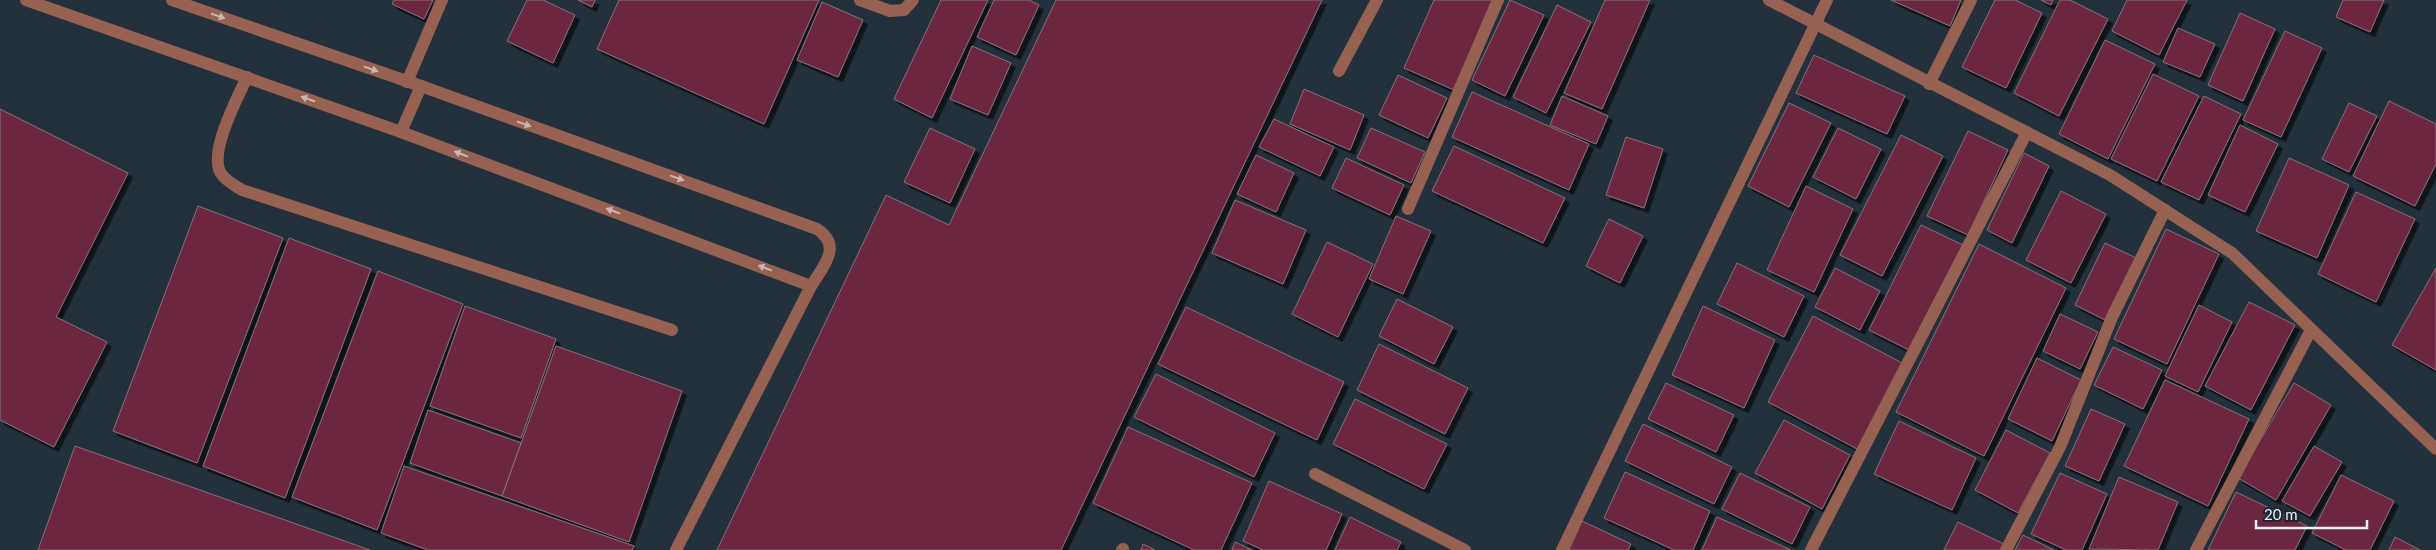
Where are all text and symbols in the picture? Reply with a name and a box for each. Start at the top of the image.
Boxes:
one-way arrow [210,13,225,20]
one-way arrow [364,66,379,73]
one-way arrow [300,95,315,103]
one-way arrow [517,120,532,128]
one-way arrow [454,150,468,158]
one-way arrow [670,175,685,182]
one-way arrow [606,207,620,215]
one-way arrow [758,264,773,272]
scale bar [2256,498,2367,530]
text: 20 m [2264,505,2298,523]

